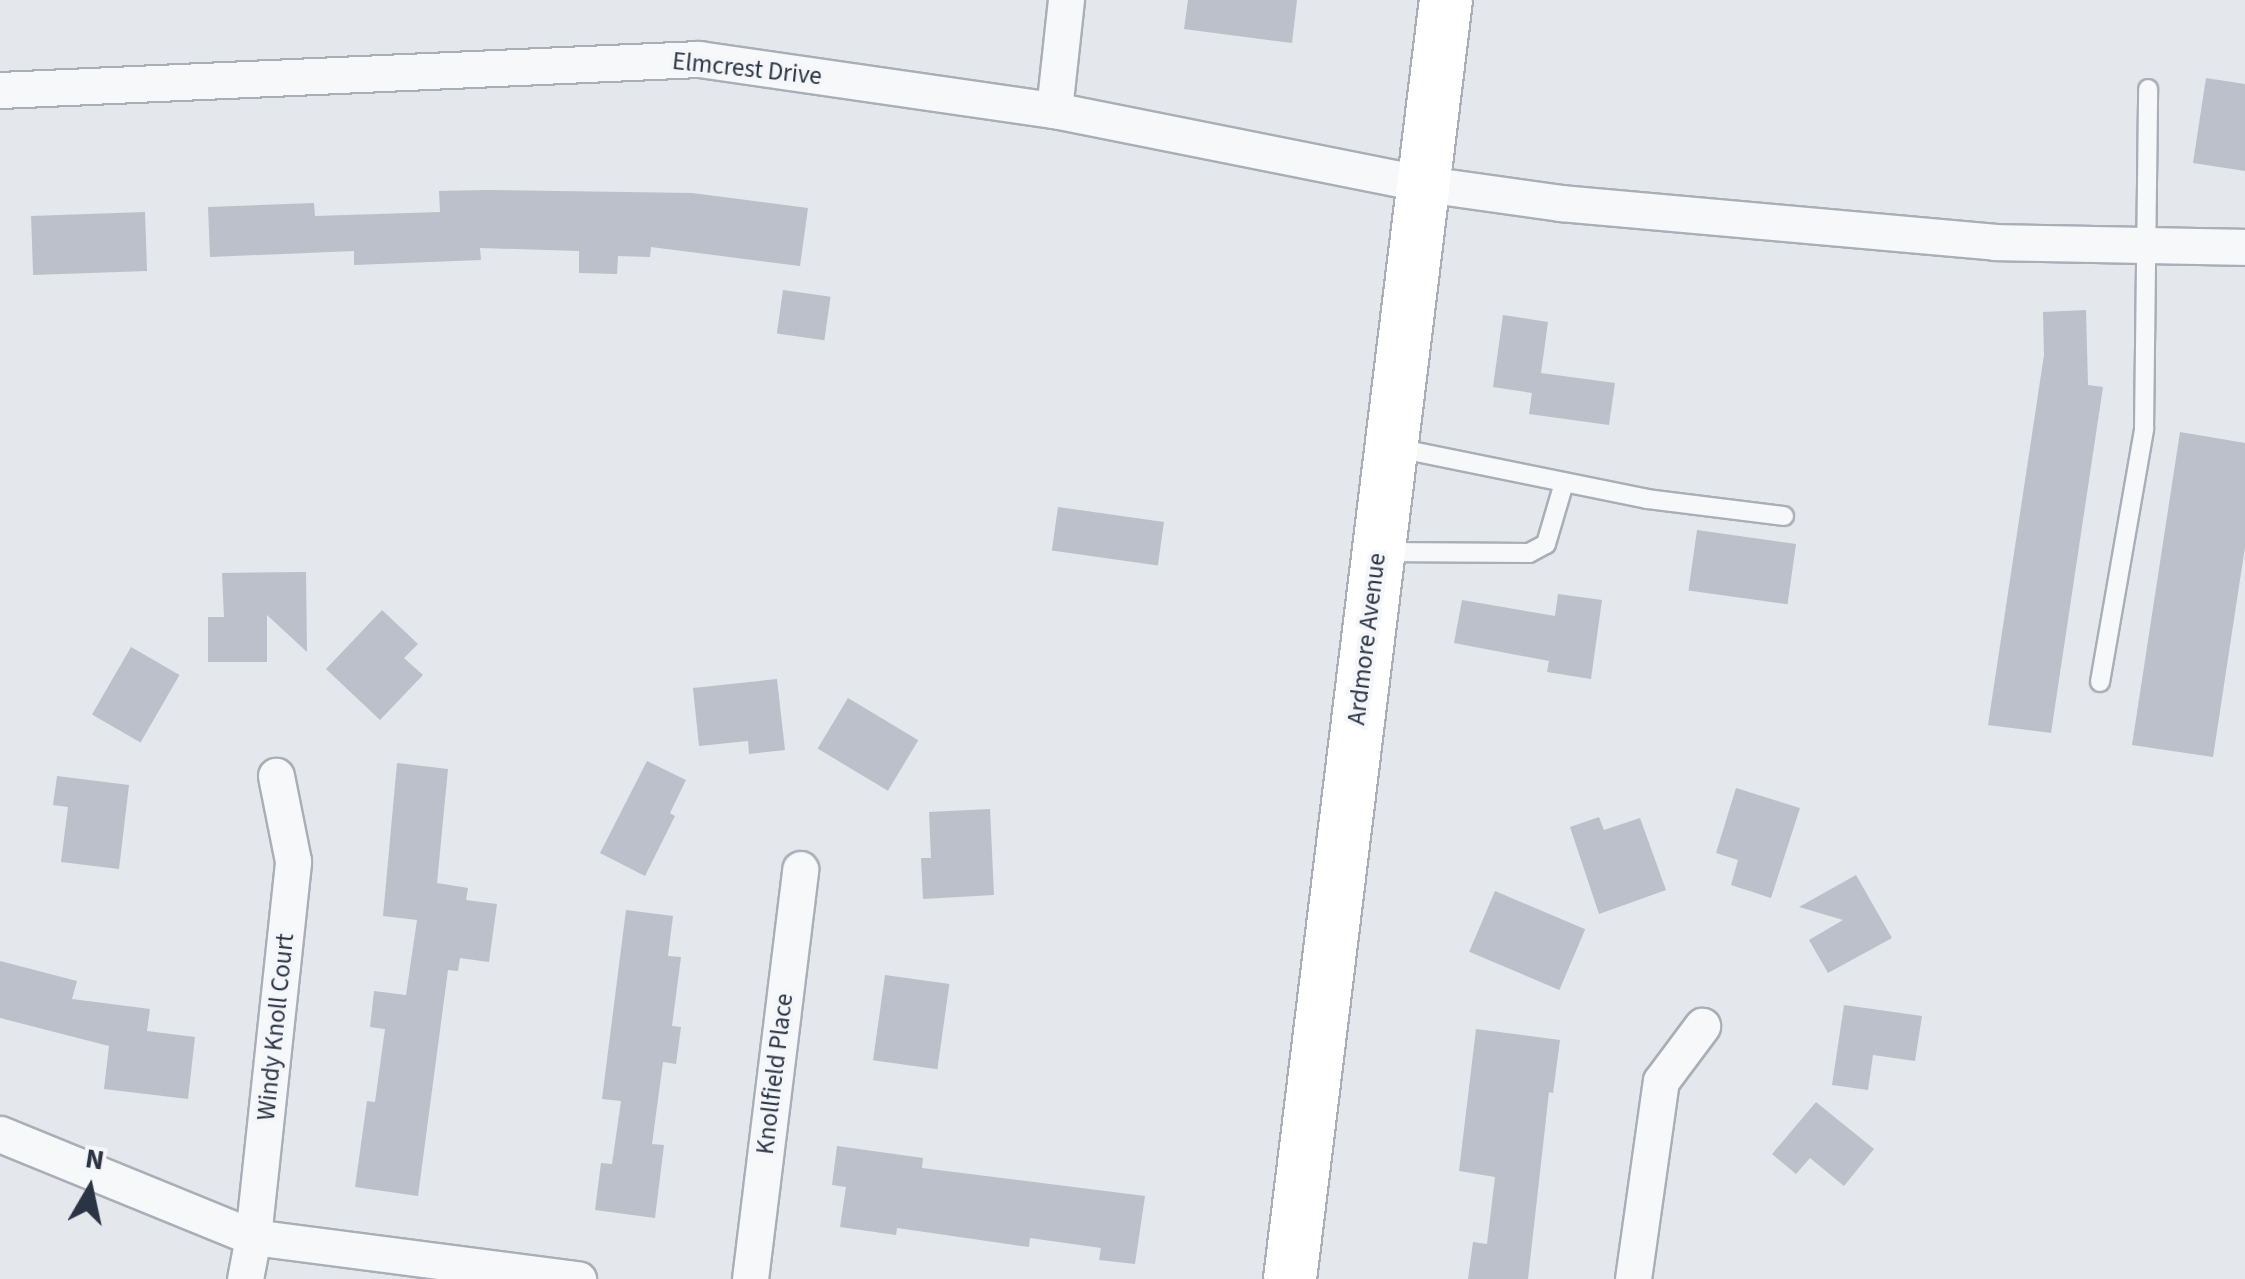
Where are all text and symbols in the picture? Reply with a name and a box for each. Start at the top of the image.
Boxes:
street label: Elmcrest Drive [671,46,823,92]
street label: Ardmore Avenue [1342,551,1392,727]
street label: Windy Knoll Court [251,932,301,1122]
street label: Knollfield Place [750,992,800,1156]
text: N [82,1138,107,1181]
north arrow [40,1139,140,1239]

